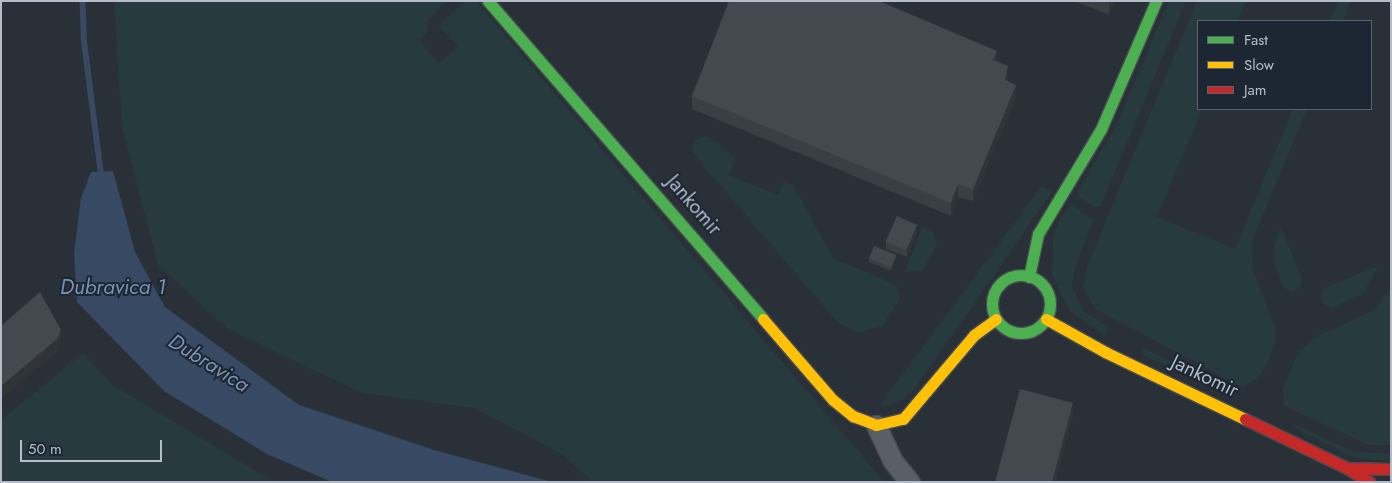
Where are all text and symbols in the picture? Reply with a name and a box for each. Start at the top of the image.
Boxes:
legend [1197,20,1372,110]
text: Fast [1244,29,1268,51]
text: Slow [1244,54,1274,76]
text: Jam [1244,79,1267,101]
street label: Jankomir [661,170,727,240]
water label: Dubravica 1 [60,274,166,300]
water label: Dubravica [164,328,254,398]
street label: Jankomir [1167,349,1243,403]
scale bar [22,430,165,462]
text: 50 m [28,438,62,460]

